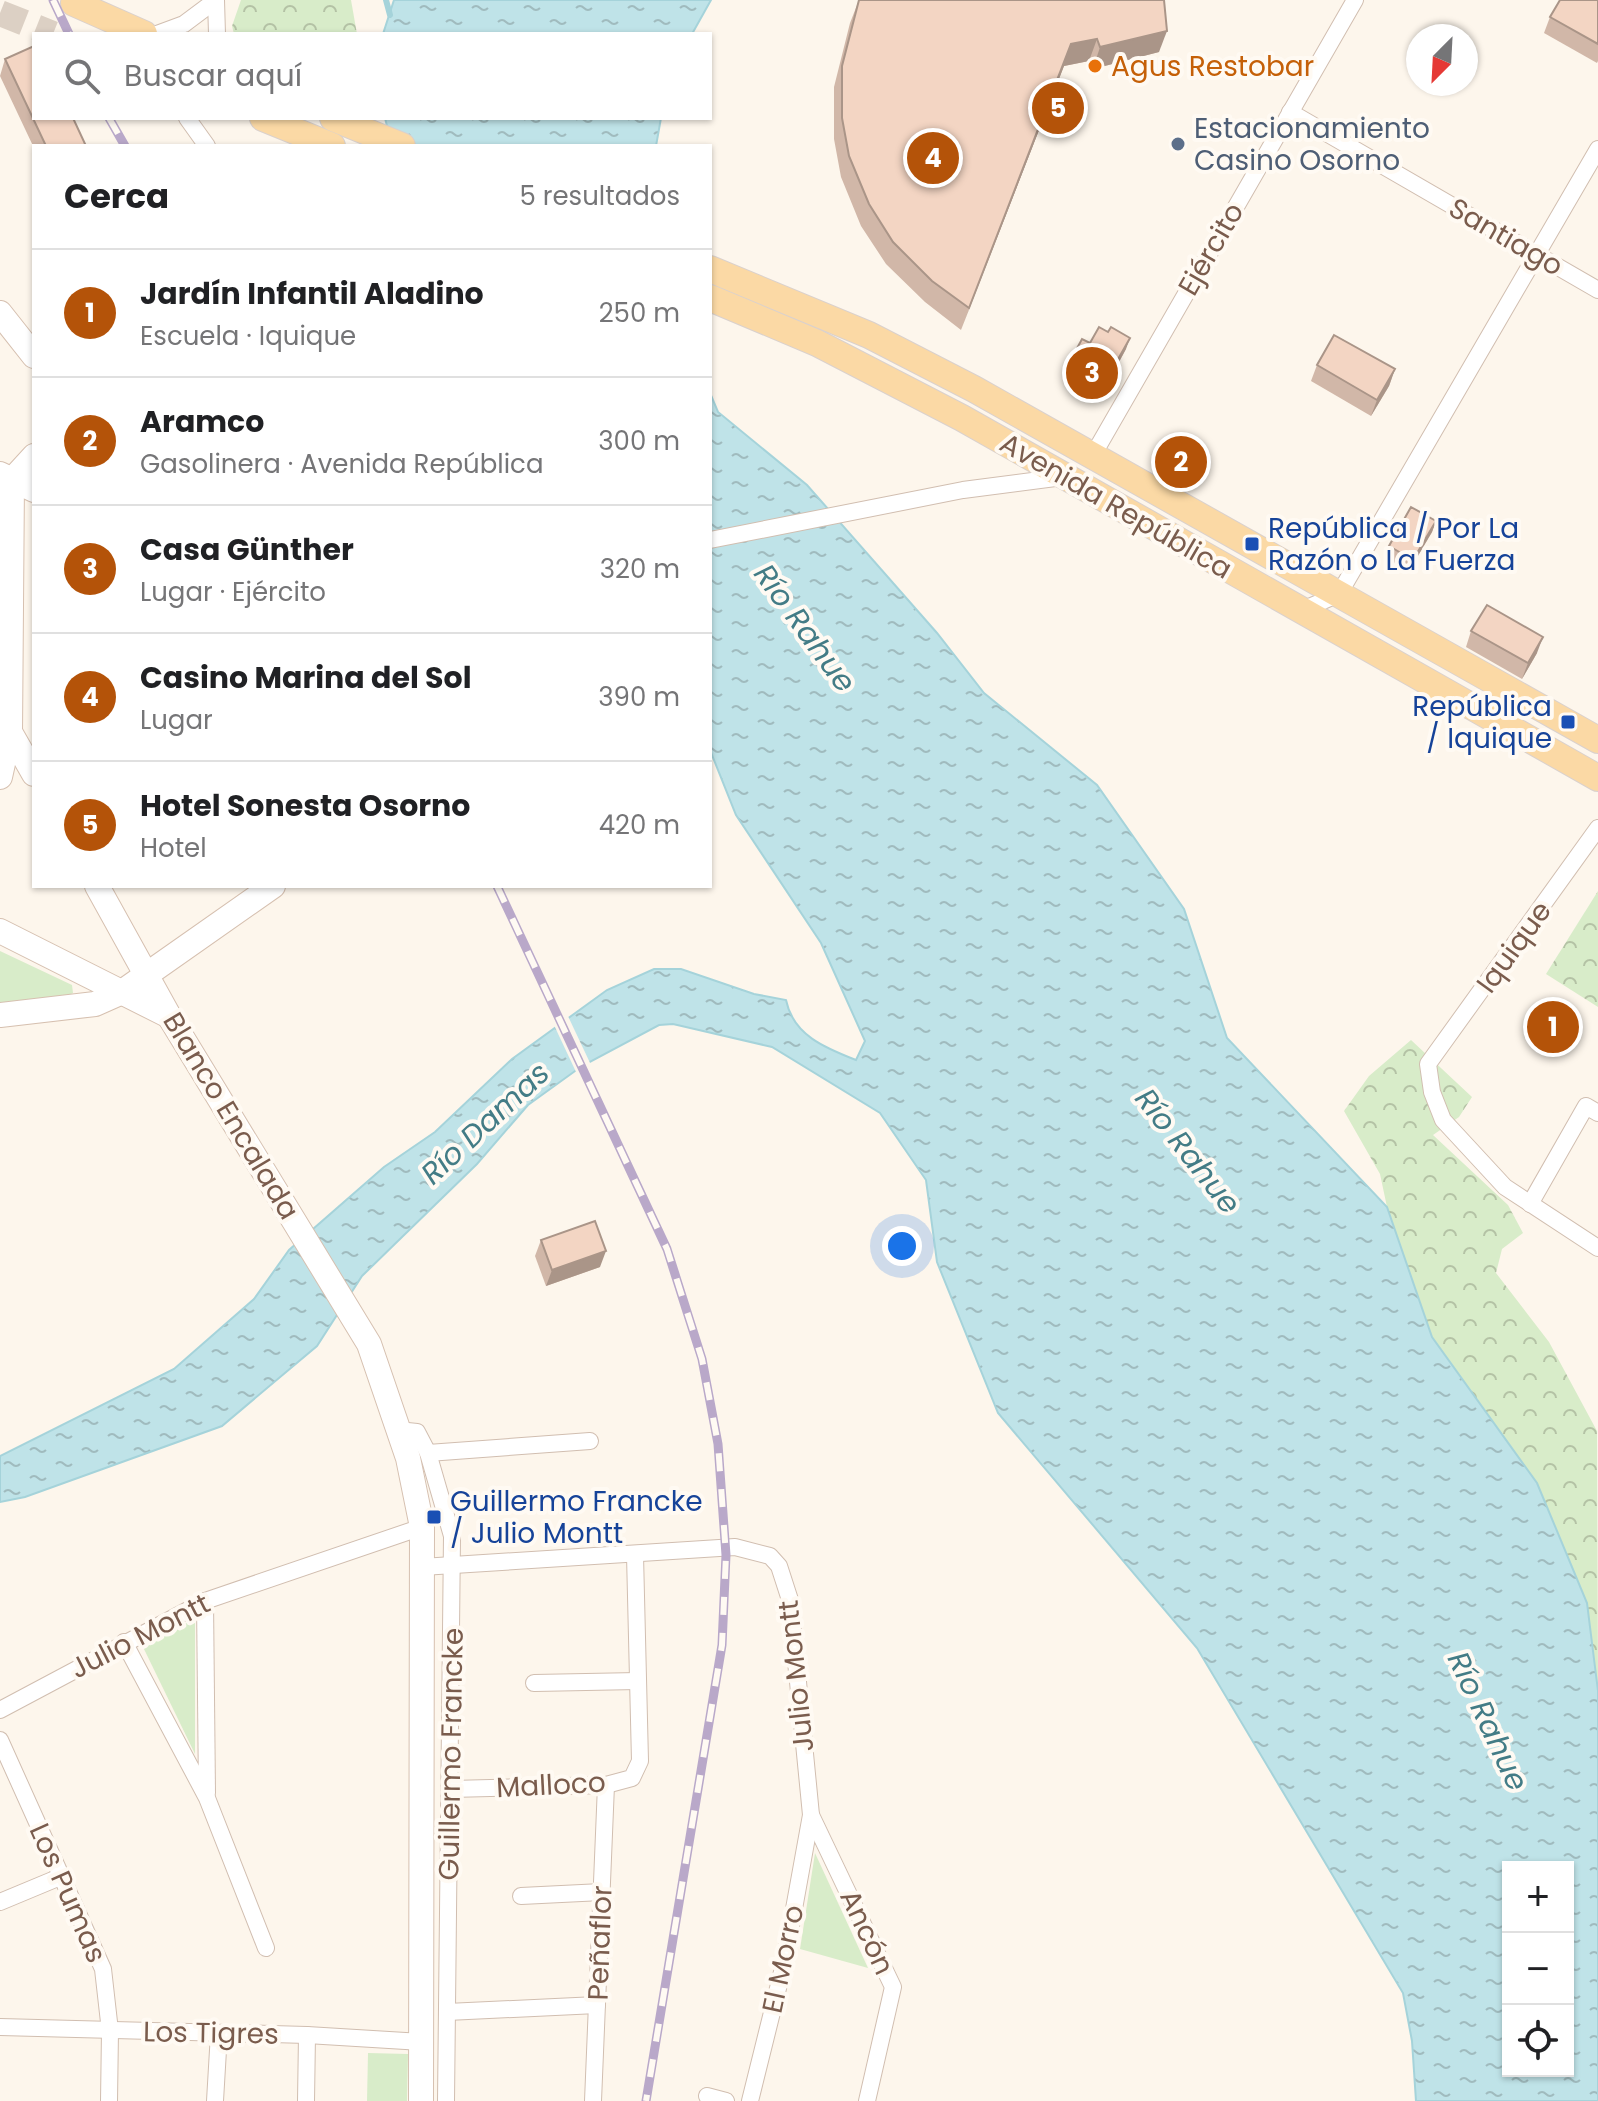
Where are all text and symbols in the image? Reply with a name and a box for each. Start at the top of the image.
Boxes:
north arrow [1406,24,1478,96]
search box [32,32,712,120]
place label: Agus Restobar [1111,47,1314,86]
icon: search [60,54,104,98]
text: Buscar aquí [124,54,302,97]
marker: Agus Restobar [1086,57,1104,75]
pin: 5 [1032,78,1084,138]
place label: Estacionamiento Casino Osorno [1194,109,1430,180]
pin: 4 [907,128,959,188]
marker: Estacionamiento Casino Osorno [1169,135,1187,153]
text: Cerca [64,172,169,220]
text: 5 resultados [519,178,680,214]
street label: Santiago [1442,189,1570,285]
street label: Ejército [1169,195,1253,303]
text: Jardín Infantil Aladino [140,272,484,315]
text: 1 [85,295,95,331]
text: 250 m [599,295,680,331]
text: Escuela · Iquique [140,318,356,354]
pin: 3 [1066,343,1118,403]
text: Aramco [140,400,264,443]
text: 2 [83,423,97,459]
text: 300 m [598,423,680,459]
street label: Avenida República [993,424,1239,588]
pin: 2 [1155,432,1207,492]
text: Gasolinera · Avenida República [140,446,543,482]
place label: República / Por La Razón o La Fuerza [1268,509,1519,580]
text: Casa Günther [140,528,354,571]
marker: República / Por La Razón o La Fuerza [1243,535,1261,553]
text: 3 [82,551,98,587]
text: 320 m [600,551,680,587]
water label: Río Rahue [744,555,866,701]
text: Lugar · Ejército [140,574,326,610]
text: Casino Marina del Sol [140,656,472,699]
text: 4 [81,679,99,715]
text: 390 m [598,679,680,715]
place label: República / Iquique [1412,687,1552,758]
text: Lugar [140,702,213,738]
marker: República / Iquique [1559,713,1577,731]
text: Hotel Sonesta Osorno [140,784,470,827]
text: 5 [82,807,98,843]
text: 420 m [599,807,680,843]
text: Hotel [140,830,207,866]
street label: Iquique [1467,893,1561,1001]
pin: 1 [1527,997,1579,1057]
street label: Blanco Encalada [154,1005,308,1227]
water label: Río Damas [411,1052,559,1194]
water label: Río Rahue [1125,1079,1251,1223]
your location [882,1226,922,1266]
place label: Guillermo Francke / Julio Montt [450,1482,703,1553]
marker: Guillermo Francke / Julio Montt [425,1508,443,1526]
street label: Julio Montt [63,1584,217,1688]
street label: Julio Montt [769,1598,823,1754]
street label: Guillermo Francke [429,1627,473,1881]
water label: Río Rahue [1437,1644,1539,1798]
street label: Malloco [495,1763,607,1807]
street label: Los Pumas [20,1817,116,1969]
map controls [1502,1861,1574,2077]
button: + [1502,1861,1574,1933]
street label: Ancón [830,1883,904,1981]
street label: Peñaflor [579,1885,621,2001]
street label: El Morro [753,1901,813,2017]
button: − [1502,1933,1574,2005]
button: locate [1502,2005,1574,2077]
street label: Los Tigres [143,2012,279,2054]

